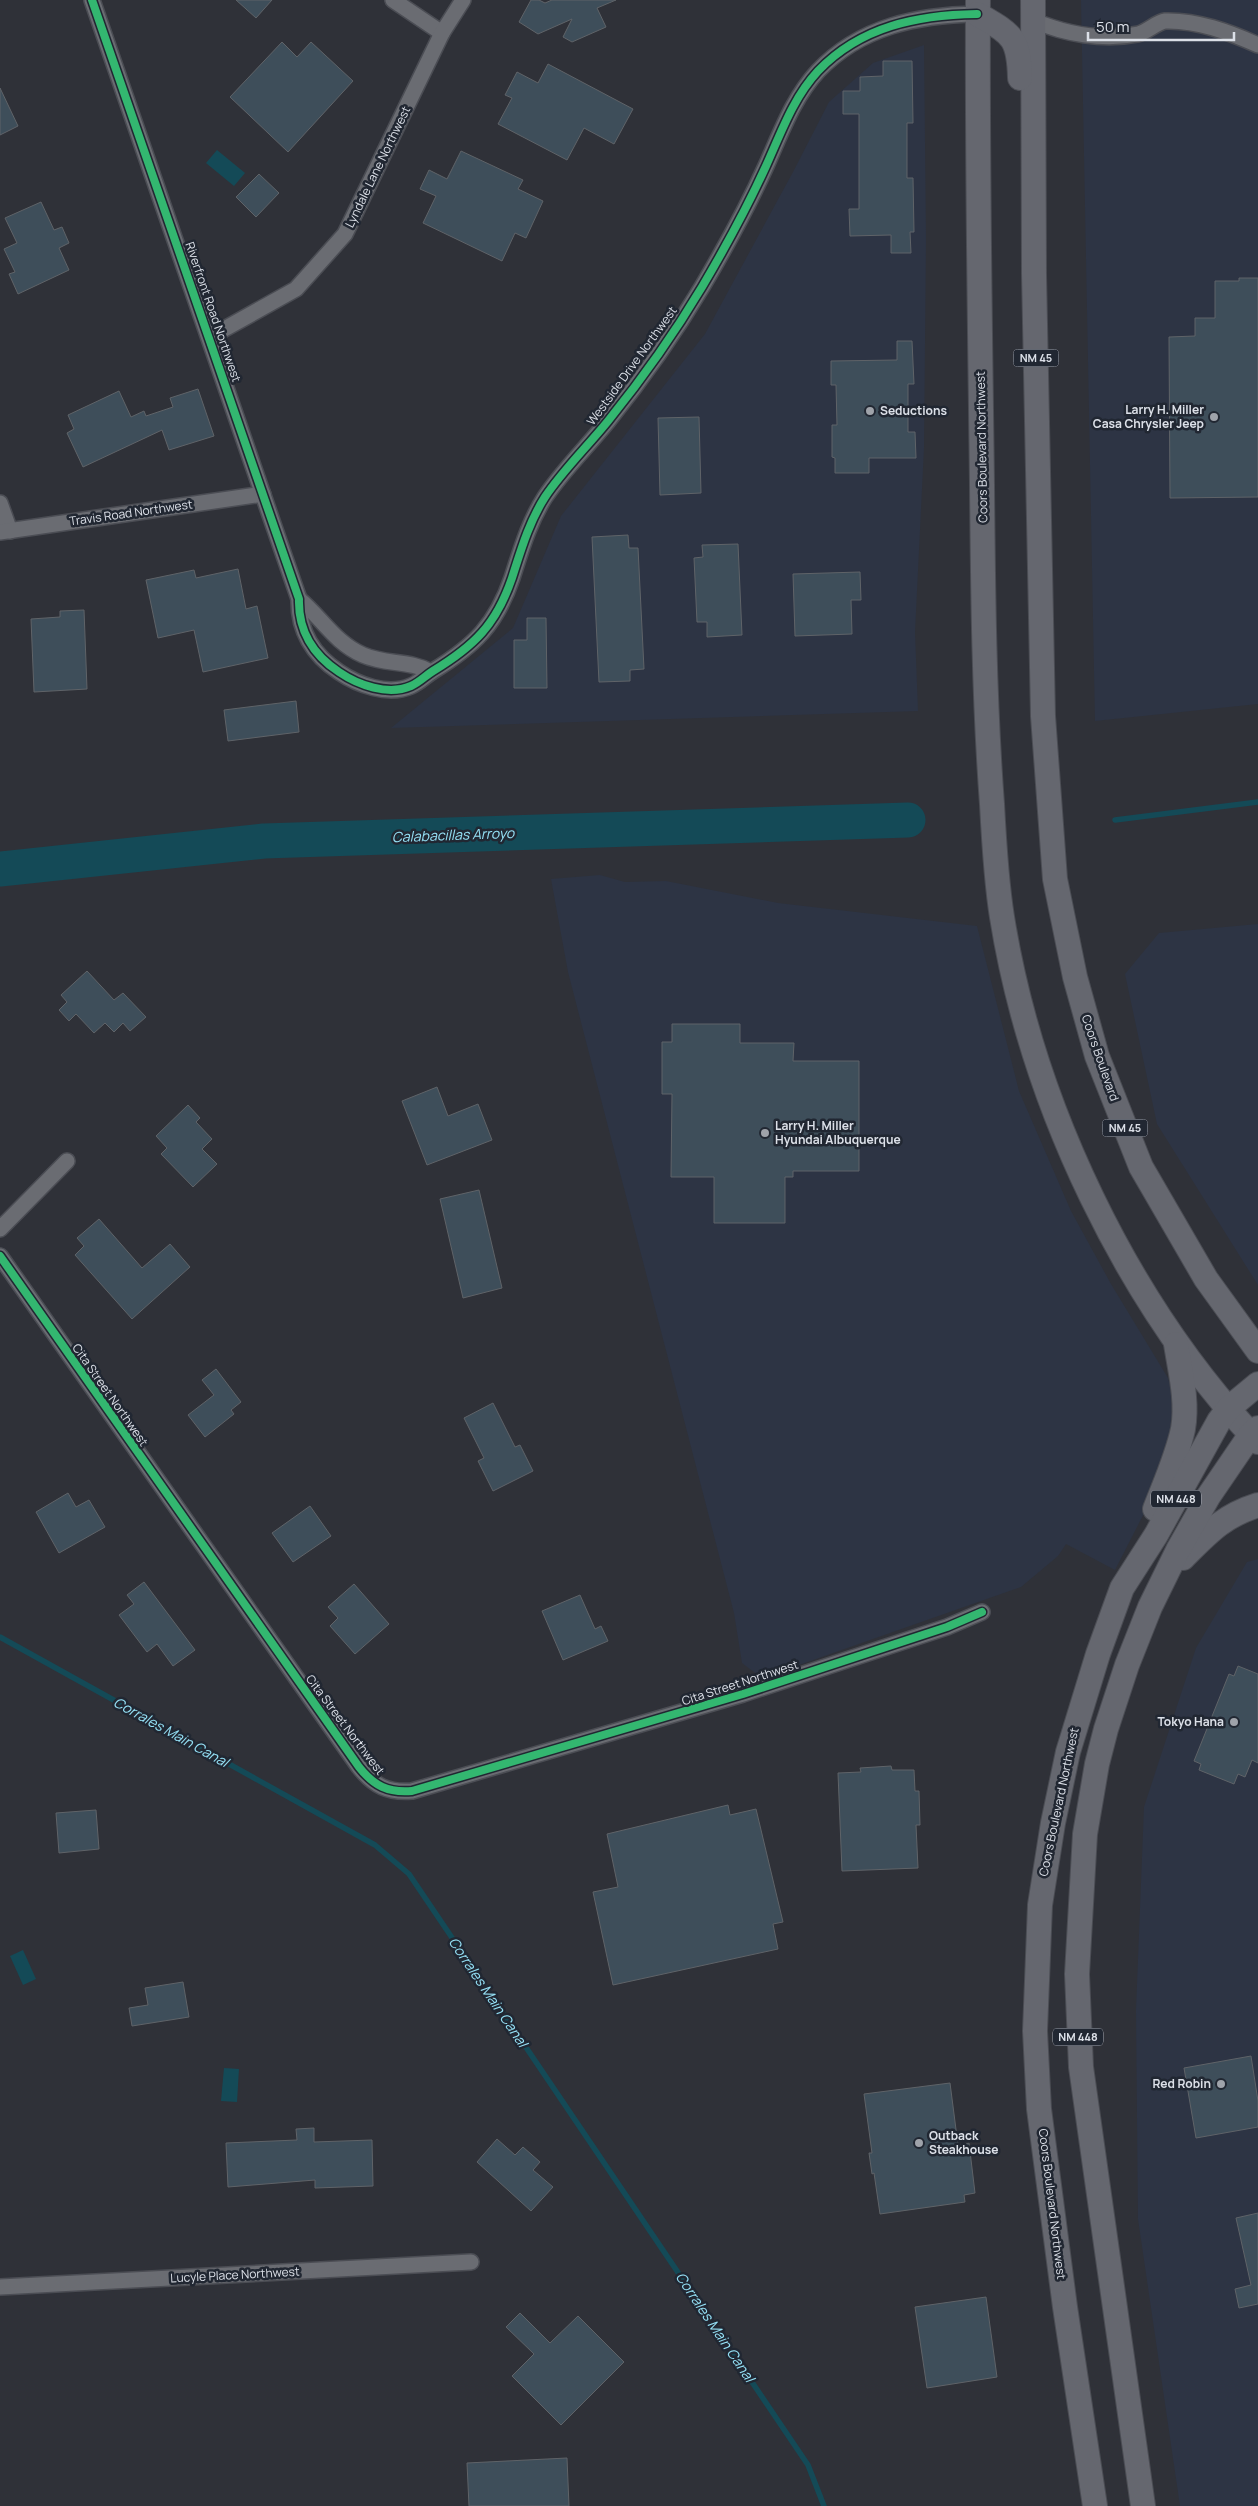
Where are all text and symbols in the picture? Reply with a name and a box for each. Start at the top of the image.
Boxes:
scale bar [1088,10,1234,42]
text: 50 m [1096,16,1130,37]
street label: Lyndale Lane Northwest [341,103,414,230]
street label: Riverfront Road Northwest [182,240,245,384]
street label: Westside Drive Northwest [583,303,681,429]
road number: NM 45 [1014,349,1058,366]
street label: Coors Boulevard Northwest [972,371,991,523]
place label: Larry H. Miller Casa Chrysler Jeep [1093,401,1204,432]
place label: Seductions [880,402,947,419]
marker: Seductions [864,405,876,417]
marker: Larry H. Miller Casa Chrysler Jeep [1208,411,1220,423]
street label: Travis Road Northwest [68,495,194,530]
water label: Calabacillas Arroyo [391,823,515,846]
street label: Coors Boulevard [1078,1012,1123,1103]
place label: Larry H. Miller Hyundai Albuquerque [775,1117,901,1148]
road number: NM 45 [1102,1120,1148,1136]
marker: Larry H. Miller Hyundai Albuquerque [759,1127,771,1139]
street label: Cita Street Northwest [69,1340,152,1450]
road number: NM 448 [1151,1490,1201,1508]
street label: Cita Street Northwest [679,1656,800,1709]
street label: Cita Street Northwest [302,1671,389,1779]
water label: Corrales Main Canal [110,1692,234,1772]
place label: Tokyo Hana [1158,1713,1224,1730]
marker: Tokyo Hana [1228,1716,1240,1728]
street label: Coors Boulevard Northwest [1034,1726,1083,1878]
water label: Corrales Main Canal [445,1933,533,2052]
road number: NM 448 [1053,2028,1103,2045]
place label: Red Robin [1152,2075,1211,2092]
marker: Red Robin [1215,2078,1227,2090]
place label: Outback Steakhouse [929,2127,998,2158]
street label: Coors Boulevard Northwest [1035,2128,1070,2280]
marker: Outback Steakhouse [913,2137,925,2149]
street label: Lucyle Place Northwest [170,2263,300,2286]
water label: Corrales Main Canal [672,2268,760,2387]

